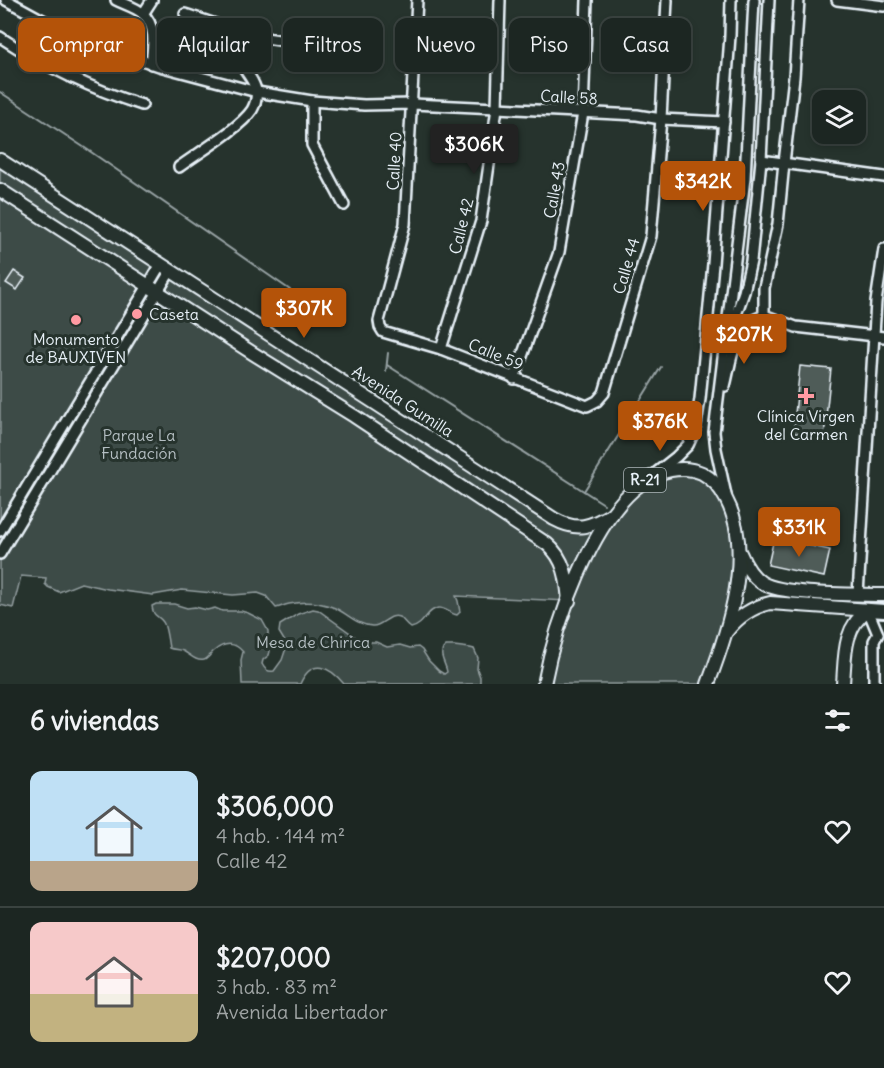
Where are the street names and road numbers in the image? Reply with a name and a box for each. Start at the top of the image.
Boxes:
street label: Calle 58 [540,86,598,108]
street label: Calle 40 [382,131,406,191]
street label: Calle 43 [539,160,569,220]
street label: Calle 42 [444,196,478,256]
street label: Calle 44 [608,236,644,296]
street label: Calle 59 [466,334,526,374]
street label: Avenida Gumilla [349,361,457,441]
road number: R-21 [624,468,666,492]

